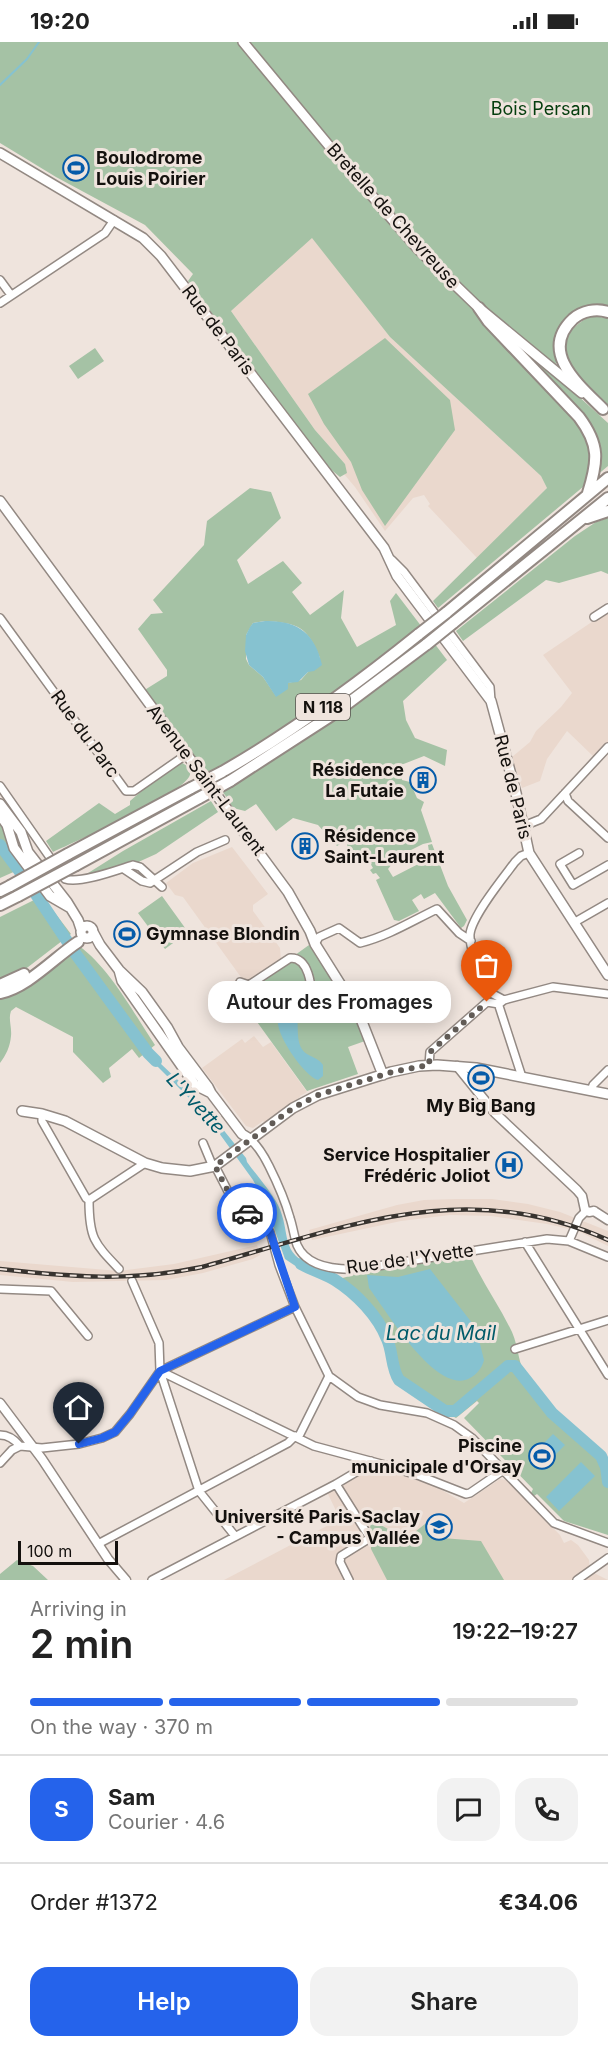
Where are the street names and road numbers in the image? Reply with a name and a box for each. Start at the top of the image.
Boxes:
street label: Bretelle de Chevreuse [323,139,464,292]
street label: Rue de Paris [178,281,259,379]
street label: Rue du Parc [47,686,124,781]
road number: N 118 [296,694,350,720]
street label: Avenue Saint-Laurent [143,700,270,859]
street label: Rue de Paris [490,732,537,841]
street label: Rue de l'Yvette [345,1239,475,1278]

